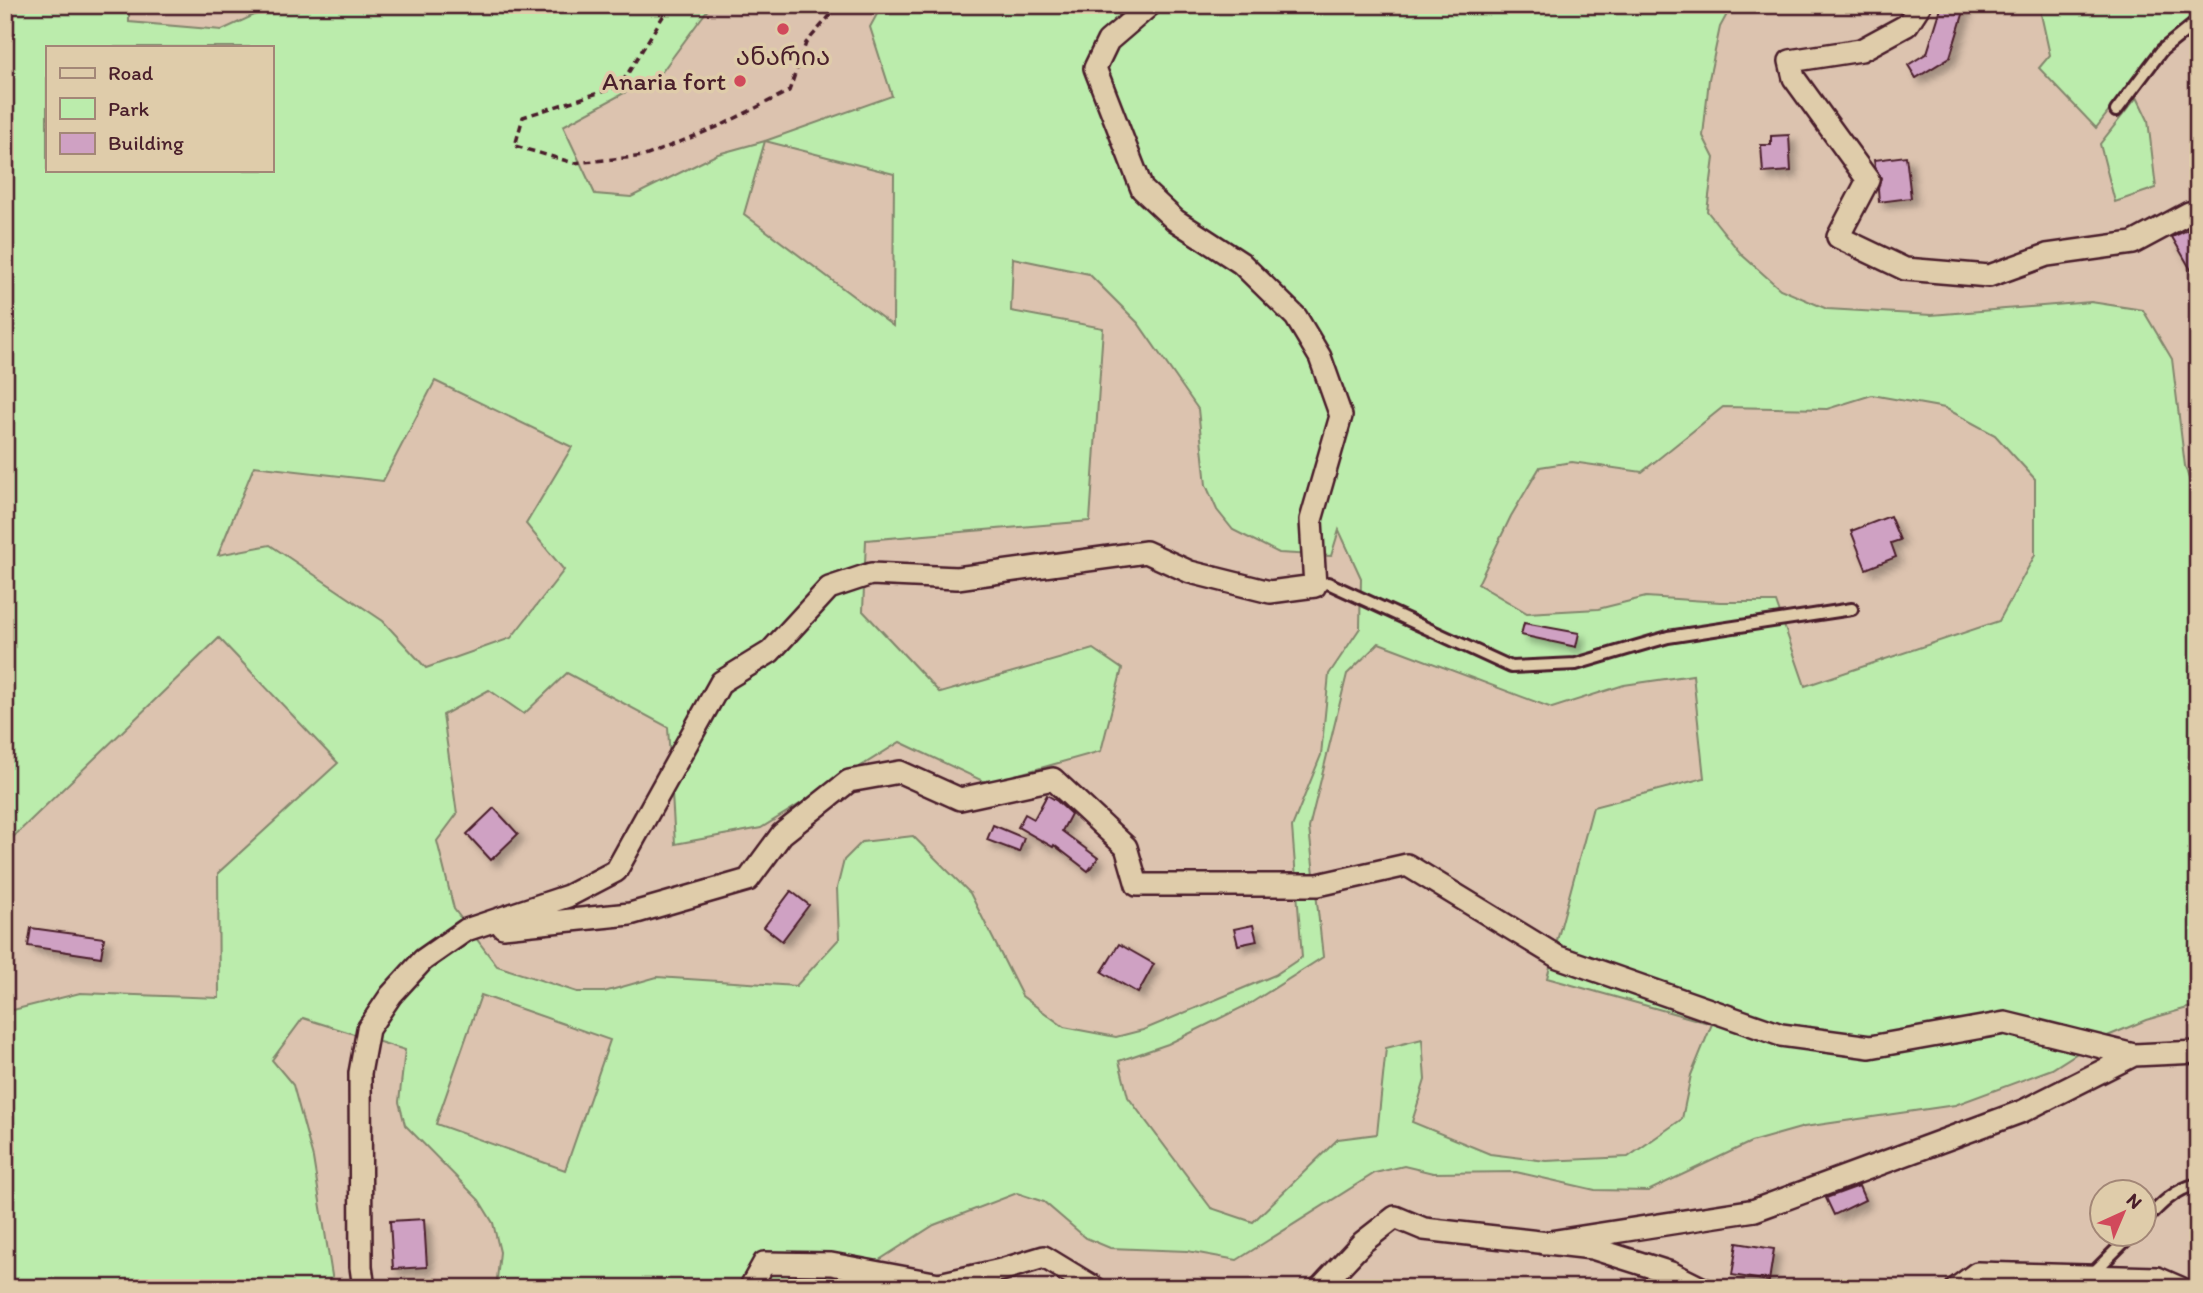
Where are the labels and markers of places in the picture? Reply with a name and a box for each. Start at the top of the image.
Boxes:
marker: ანარია [775,21,791,37]
place label: ანარია [736,40,830,72]
place label: Anaria fort [602,65,726,97]
marker: Anaria fort [732,73,748,89]

